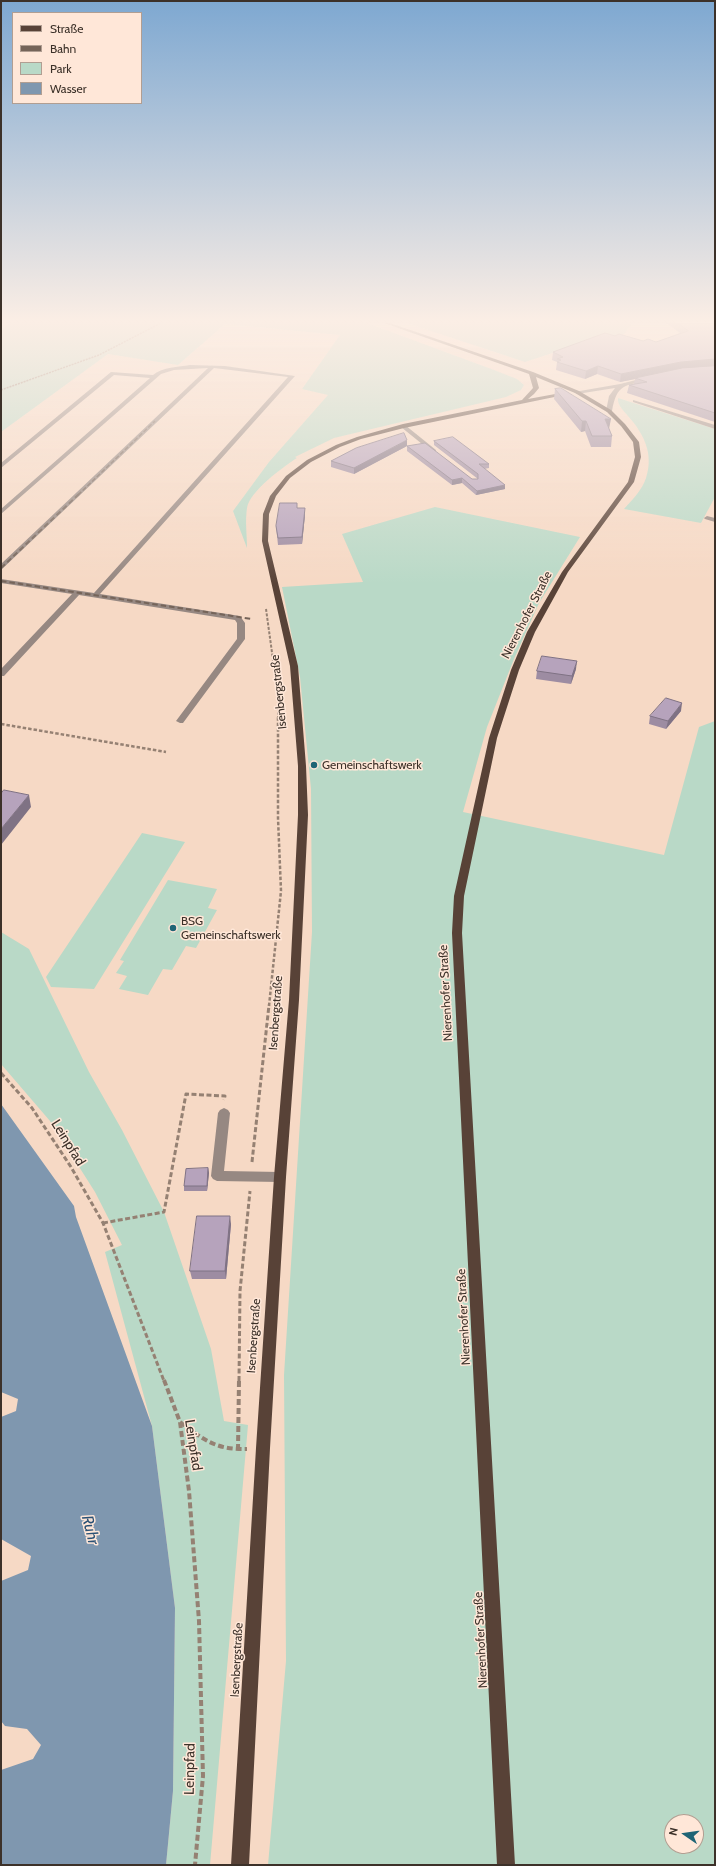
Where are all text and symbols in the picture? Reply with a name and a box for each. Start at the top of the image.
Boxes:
legend [12,12,142,104]
text: Straße [50,21,83,36]
text: Bahn [50,41,76,56]
text: Park [50,61,72,76]
text: Wasser [50,81,87,96]
street label: Nierenhofer Straße [499,569,555,661]
street label: Isenbergstraße [268,654,290,730]
place label: Gemeinschaftswerk [322,758,422,772]
marker: Gemeinschaftswerk [309,760,319,770]
place label: BSG Gemeinschaftswerk [181,914,281,942]
marker: BSG Gemeinschaftswerk [168,923,178,933]
street label: Nierenhofer Straße [436,944,456,1042]
street label: Isenbergstraße [266,975,286,1051]
street label: Leinpfad [47,1117,89,1169]
street label: Nierenhofer Straße [454,1268,474,1366]
street label: Isenbergstraße [244,1298,264,1374]
street label: Leinpfad [181,1418,205,1472]
water label: Ruhr [77,1513,103,1547]
street label: Nierenhofer Straße [471,1591,491,1689]
street label: Isenbergstraße [228,1622,246,1698]
street label: Leinpfad [181,1743,199,1795]
north arrow [664,1814,704,1854]
text: N [666,1826,681,1837]

